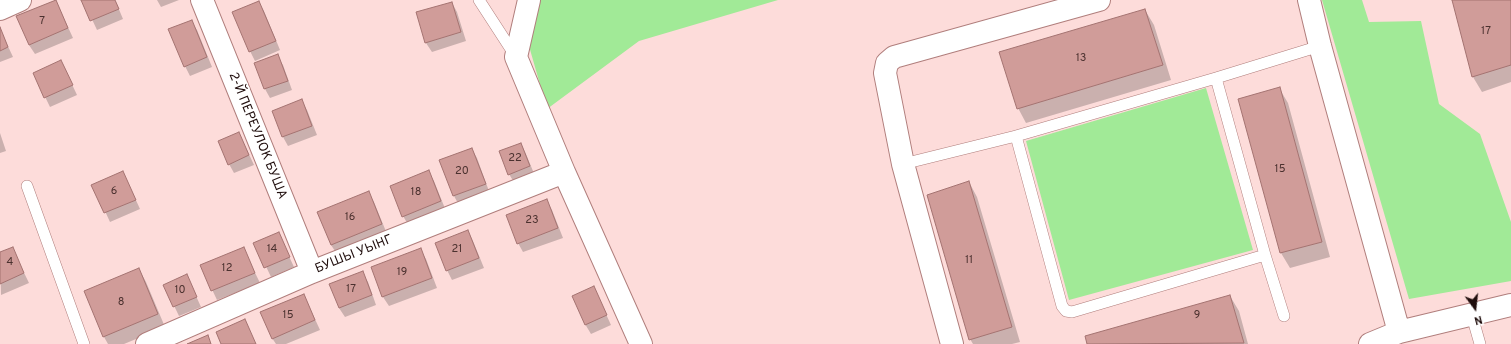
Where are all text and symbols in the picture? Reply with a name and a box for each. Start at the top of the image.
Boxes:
house number: 7 [39,15,45,29]
house number: 17 [1481,25,1491,39]
house number: 13 [1076,52,1086,66]
street label: 2-Й ПЕРЕУЛОК БУША [224,70,290,202]
house number: 22 [508,152,522,166]
house number: 15 [1275,163,1285,177]
house number: 20 [455,165,469,179]
house number: 6 [111,185,117,199]
house number: 18 [411,186,421,200]
house number: 16 [345,211,355,225]
house number: 23 [525,214,539,228]
street label: БУШЫ УЫНГ [313,232,395,278]
house number: 14 [267,243,277,257]
house number: 21 [452,243,462,257]
house number: 11 [965,254,973,268]
house number: 4 [7,256,13,270]
house number: 12 [222,262,232,276]
house number: 19 [397,266,407,280]
house number: 17 [346,283,356,297]
house number: 10 [174,284,186,298]
north arrow [1455,288,1495,328]
house number: 8 [118,296,124,310]
house number: 15 [283,309,293,323]
house number: 9 [1194,309,1200,323]
text: N [1472,312,1484,327]

